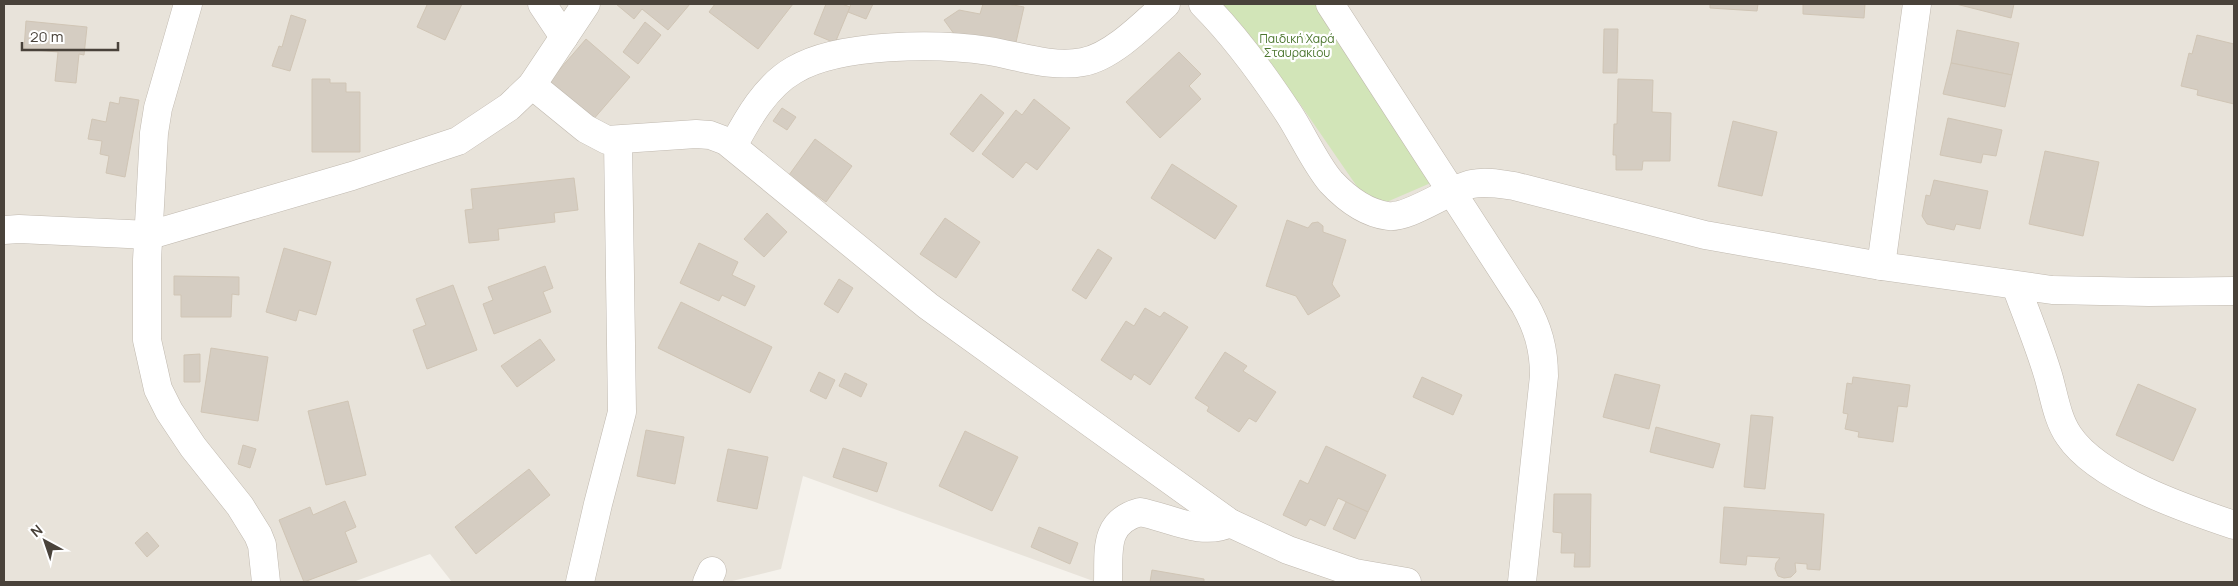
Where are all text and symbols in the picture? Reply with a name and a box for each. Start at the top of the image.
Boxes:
scale bar [22,20,119,52]
text: 20 m [30,26,63,47]
park label: Παιδική Χαρά Σταυρακίου [1259,30,1335,61]
north arrow [20,516,70,566]
text: N [26,520,46,541]

